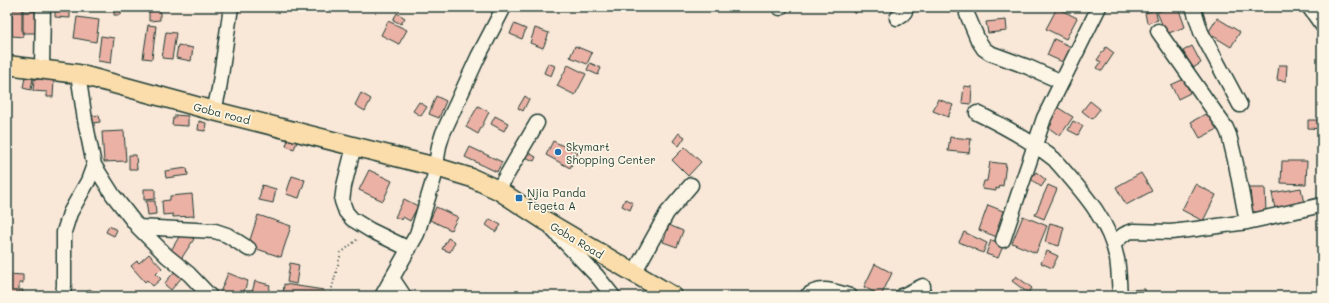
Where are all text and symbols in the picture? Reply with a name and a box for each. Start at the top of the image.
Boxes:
street label: Goba road [192,99,252,127]
place label: Skymart Shopping Center [566,139,656,167]
marker: Skymart Shopping Center [553,147,563,157]
place label: Njia Panda Tegeta A [527,185,586,213]
marker: Njia Panda Tegeta A [514,193,524,203]
street label: Goba Road [548,218,606,262]

